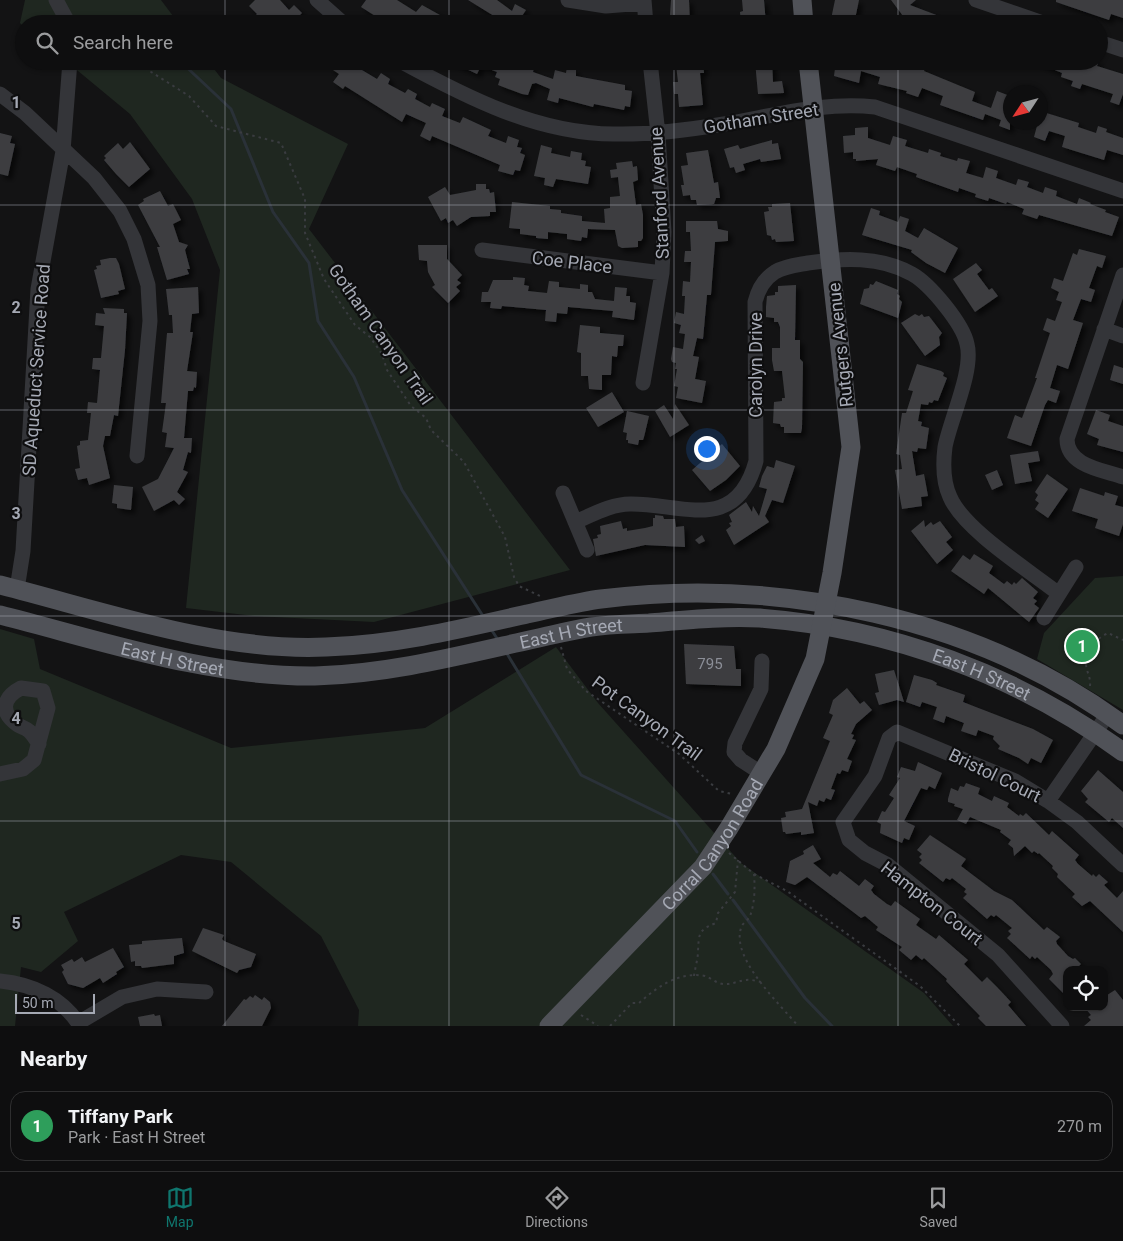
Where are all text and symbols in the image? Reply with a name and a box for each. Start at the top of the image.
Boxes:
search box [15,15,1108,70]
icon: search [33,29,61,57]
text: Search here [73,31,173,54]
north arrow [1003,85,1048,130]
text: 1 [11,93,21,112]
street label: Gotham Street [702,99,820,137]
street label: Stanford Avenue [645,126,673,260]
street label: Coe Place [531,247,613,277]
street label: Gotham Canyon Trail [325,260,437,408]
street label: SD Aqueduct Service Road [18,263,54,477]
street label: Rutgers Avenue [823,282,857,408]
text: 2 [11,298,21,317]
street label: Carolyn Drive [745,312,766,418]
your location [694,436,720,462]
text: 3 [11,504,21,523]
street label: East H Street [517,614,623,652]
pin: 1 [1066,627,1098,665]
street label: East H Street [119,637,225,679]
street label: East H Street [930,644,1035,704]
house number: 795 [697,655,723,673]
street label: Pot Canyon Trail [588,671,706,765]
text: 4 [11,709,21,728]
street label: Bristol Court [945,744,1045,806]
street label: Corral Canyon Road [657,775,767,914]
street label: Hampton Court [877,857,987,949]
text: 5 [11,914,21,933]
map controls [1063,966,1108,1011]
button: locate [1063,966,1108,1011]
scale bar [15,991,95,1014]
text: 50 m [22,995,54,1011]
text: Nearby [20,1047,87,1071]
text: Tiffany Park [68,1105,173,1128]
text: 1 [32,1117,42,1136]
text: 270 m [1057,1117,1102,1136]
text: Park · East H Street [68,1128,205,1147]
tab: Map [166,1184,194,1230]
tab: Directions [525,1184,588,1230]
tab: Saved [919,1184,957,1230]

